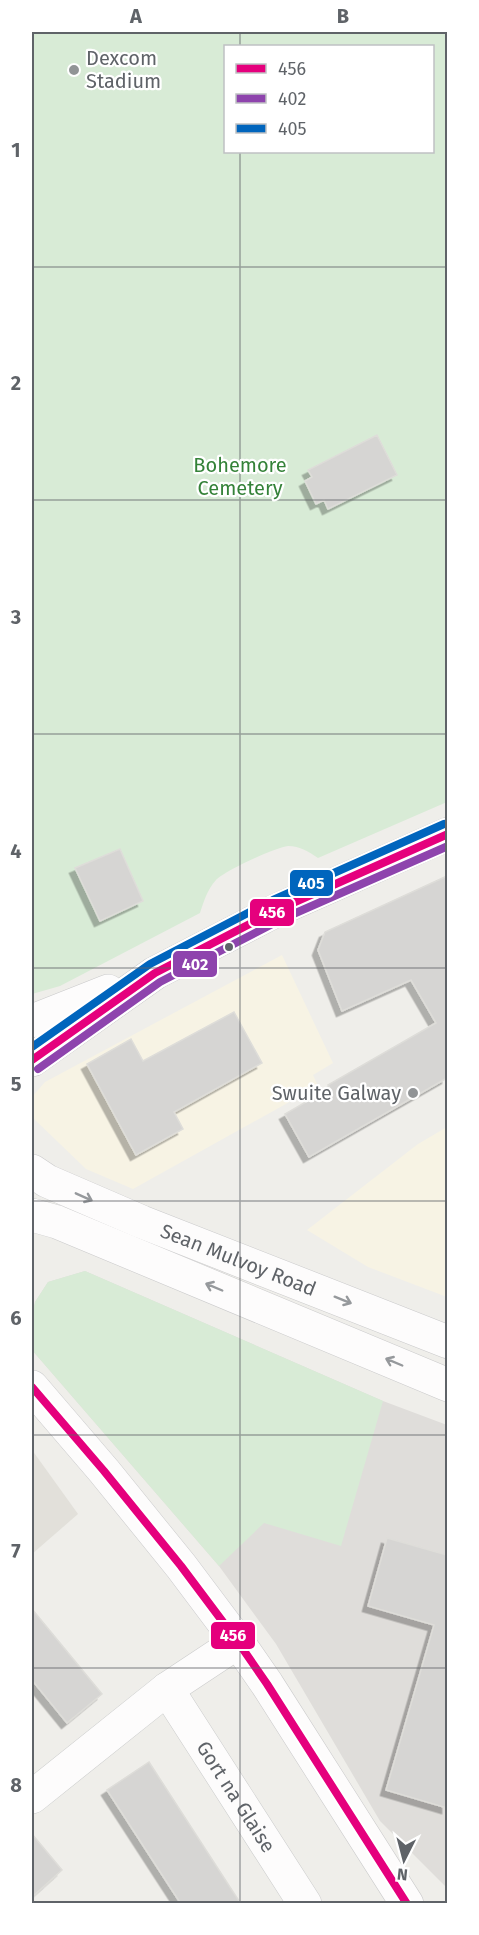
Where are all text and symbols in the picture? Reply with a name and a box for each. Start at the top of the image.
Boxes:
text: A [129,4,143,28]
text: B [337,4,349,28]
legend [224,45,434,153]
place label: Dexcom Stadium [86,46,161,93]
text: 456 [278,58,306,80]
marker: Dexcom Stadium [67,63,81,77]
text: 402 [278,88,306,110]
text: 405 [278,118,307,140]
text: 1 [11,138,21,162]
text: 2 [11,371,21,395]
park label: Bohemore Cemetery [193,453,287,500]
text: 3 [10,605,21,629]
text: 4 [10,839,22,863]
line badge: 405 [289,869,334,897]
text: 405 [298,874,325,893]
line badge: 456 [249,898,295,927]
text: 456 [259,903,285,922]
unlabelled marker [223,941,235,953]
line badge: 402 [172,950,218,978]
text: 402 [182,955,208,974]
text: 5 [11,1072,22,1096]
place label: Swuite Galway [272,1081,401,1105]
marker: Swuite Galway [406,1086,420,1100]
one-way arrow [75,1192,93,1203]
street label: Sean Mulvoy Road [157,1218,320,1301]
one-way arrow [205,1280,223,1291]
one-way arrow [333,1295,352,1306]
text: 6 [10,1306,22,1330]
one-way arrow [385,1356,403,1368]
text: 7 [11,1539,21,1563]
line badge: 456 [210,1621,256,1650]
text: 456 [220,1626,246,1645]
street label: Gort na Glaise [192,1737,281,1857]
text: 8 [10,1773,22,1797]
north arrow [374,1830,434,1890]
text: N [396,1864,409,1884]

